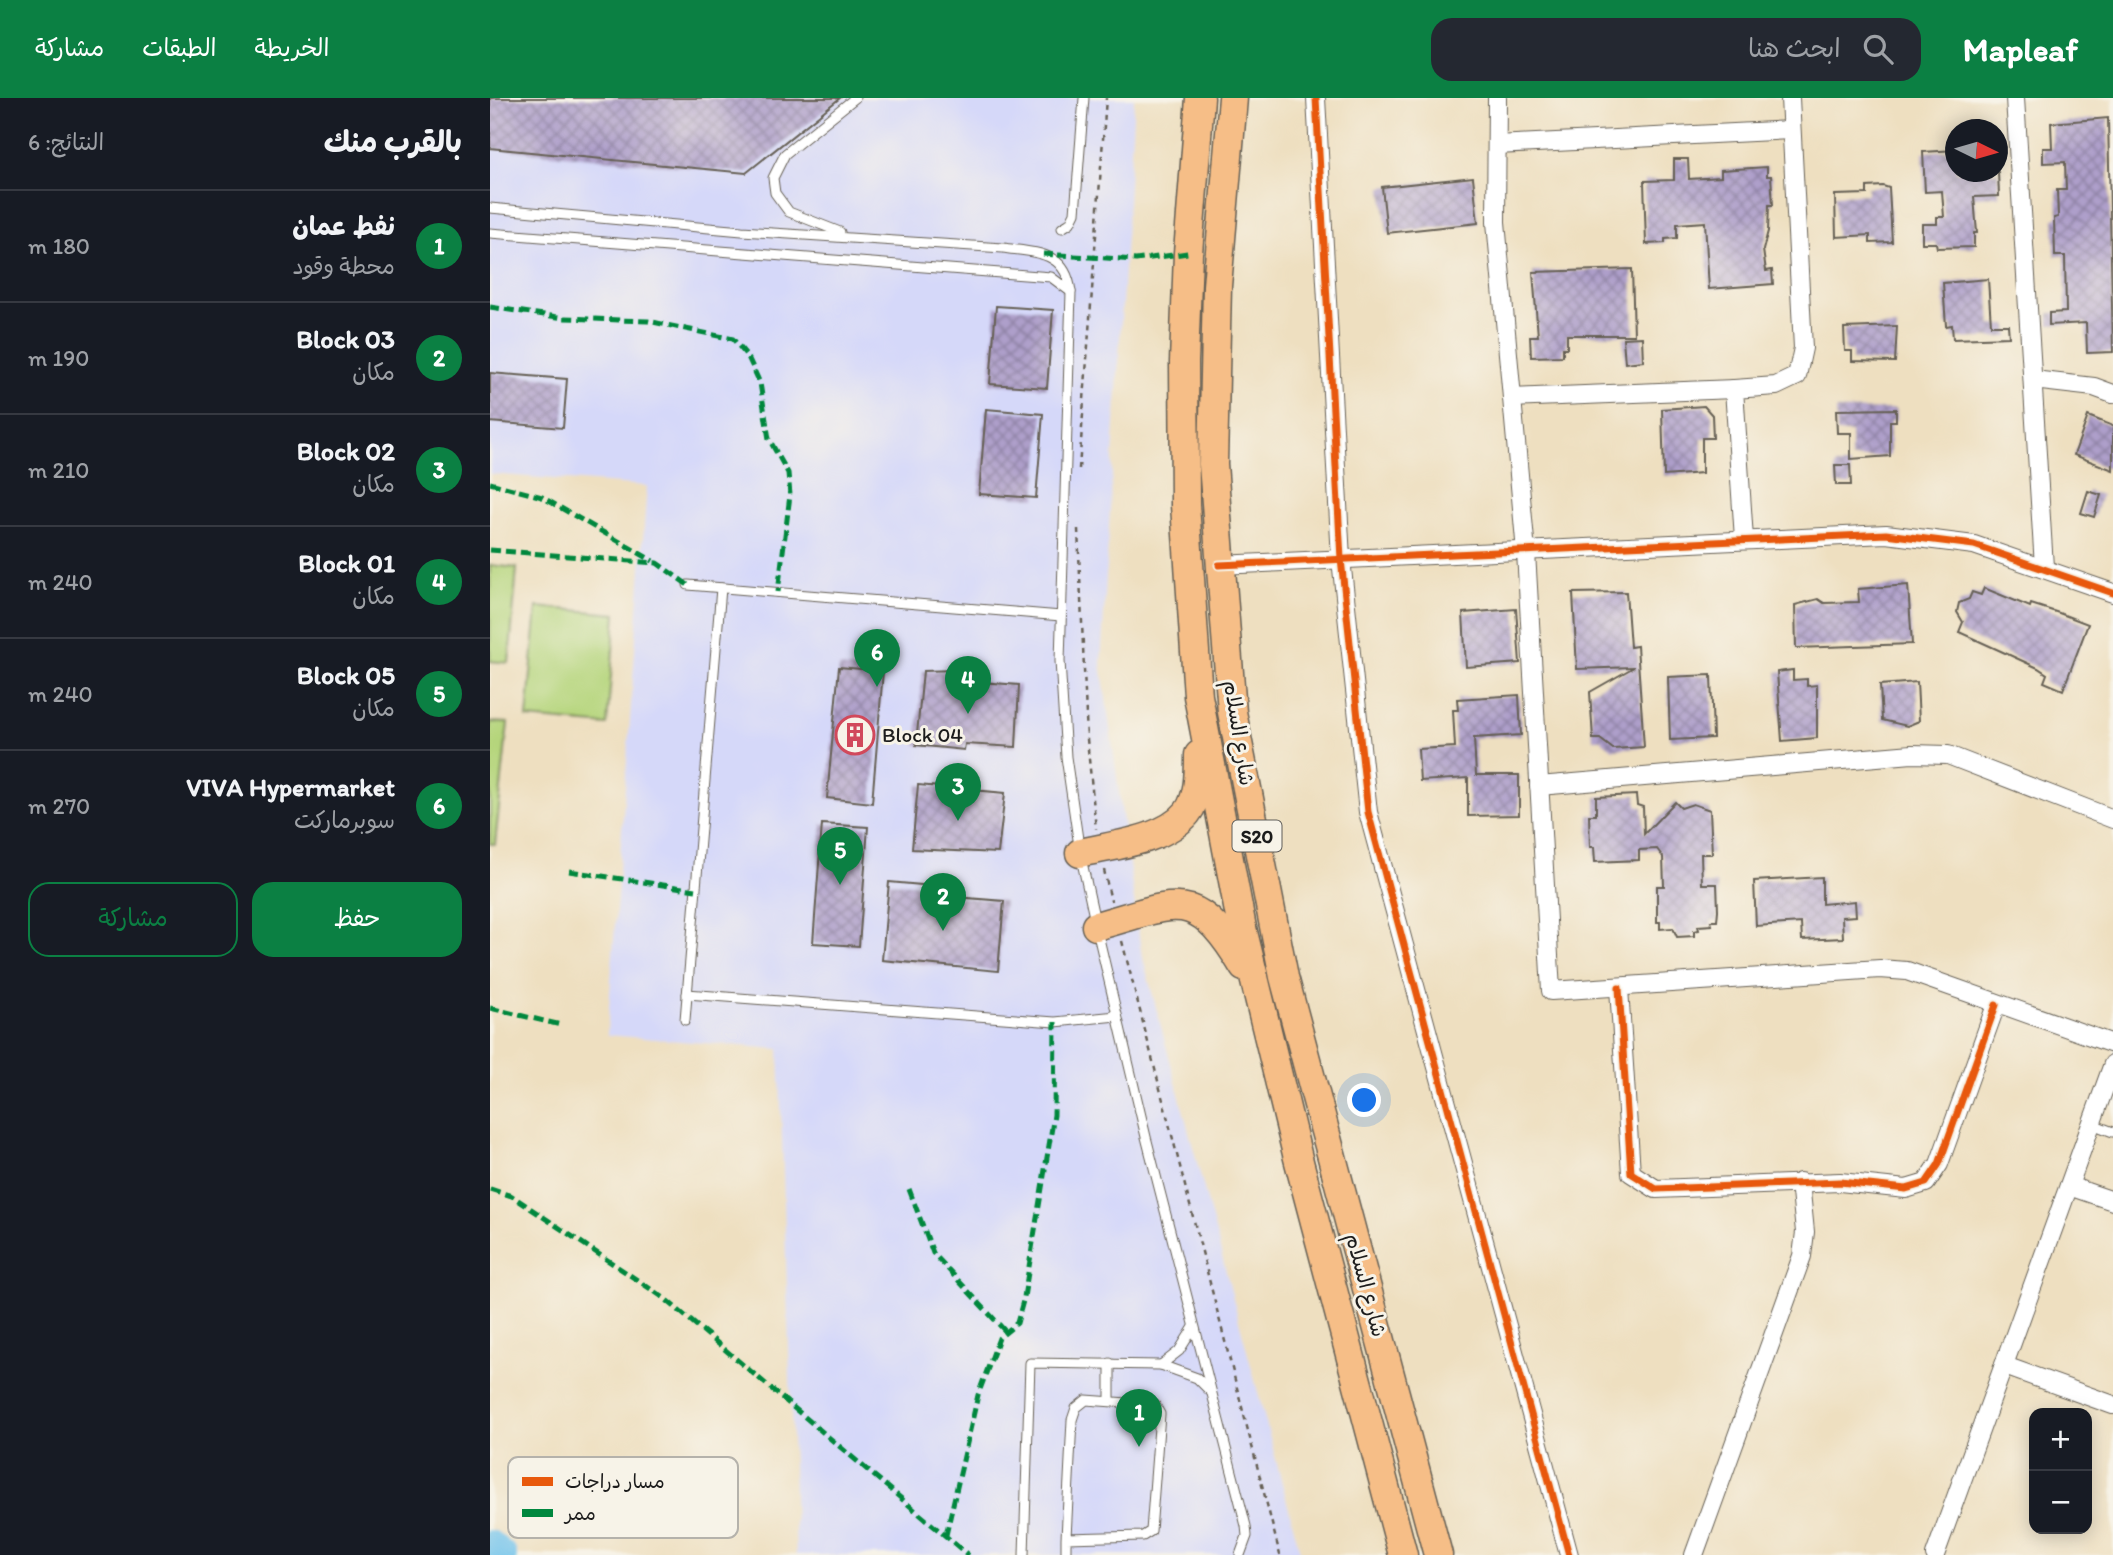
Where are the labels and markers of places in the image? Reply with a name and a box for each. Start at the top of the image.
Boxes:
pin: 6 [854,629,900,687]
pin: 4 [945,656,991,714]
building icon: Block 04 [834,714,876,756]
place label: Block 04 [882,722,963,747]
pin: 3 [935,763,981,821]
pin: 5 [817,827,863,885]
pin: 2 [920,873,966,931]
pin: 1 [1116,1389,1162,1447]

